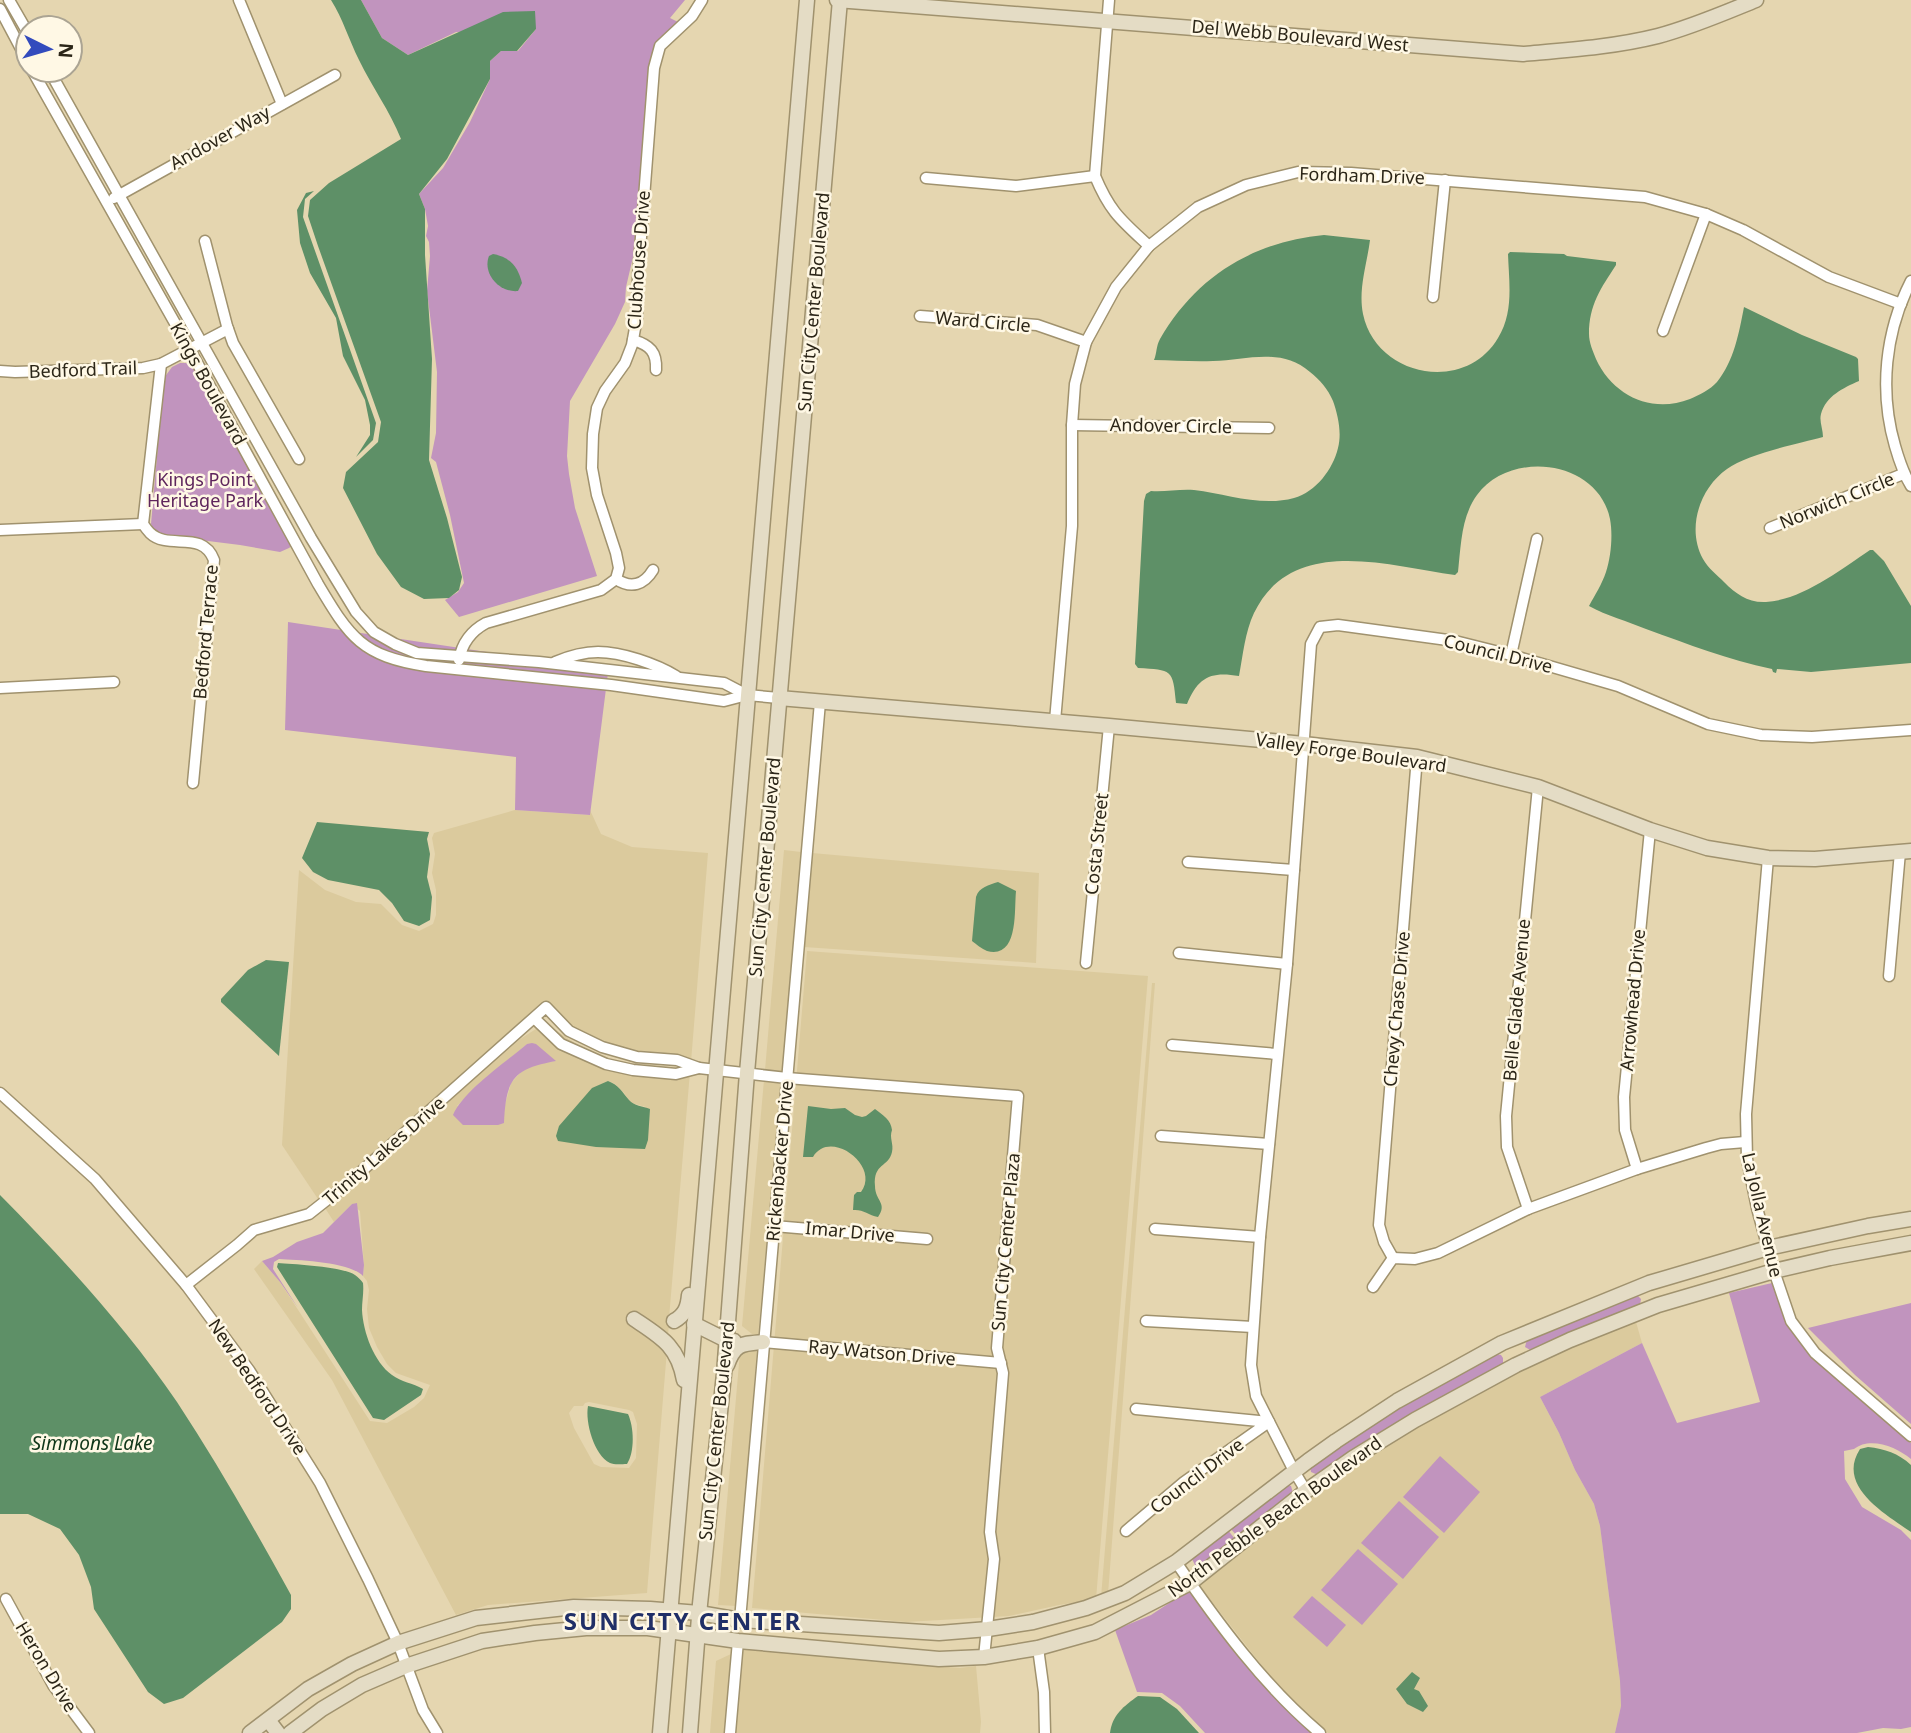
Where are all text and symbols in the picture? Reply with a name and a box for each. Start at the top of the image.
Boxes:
north arrow [14,14,84,84]
street label: Del Webb Boulevard West [1191,14,1410,56]
text: N [52,42,80,59]
street label: Andover Way [165,99,275,175]
street label: Fordham Drive [1299,161,1425,189]
street label: Clubhouse Drive [621,190,655,330]
street label: Sun City Center Boulevard [791,191,835,413]
street label: Ward Circle [934,305,1032,337]
street label: Kings Boulevard [165,318,253,449]
street label: Bedford Trail [28,355,138,383]
street label: Andover Circle [1110,412,1232,438]
street label: Norwich Circle [1776,466,1898,534]
park label: Kings Point Heritage Park [147,467,263,512]
street label: Bedford Terrace [187,564,223,700]
street label: Council Drive [1441,628,1555,678]
street label: Valley Forge Boulevard [1254,727,1448,777]
street label: Sun City Center Boulevard [742,756,786,978]
street label: Costa Street [1079,791,1113,896]
street label: Belle Glade Avenue [1497,918,1535,1082]
street label: Arrowhead Drive [1614,928,1650,1072]
street label: Chevy Chase Drive [1377,930,1415,1088]
street label: Rickenbacker Drive [760,1079,798,1242]
street label: Trinity Lakes Drive [317,1091,449,1210]
street label: La Jolla Avenue [1737,1150,1789,1279]
street label: Sun City Center Plaza [985,1152,1025,1332]
street label: Imar Drive [804,1215,896,1247]
street label: New Bedford Drive [203,1314,312,1459]
street label: Sun City Center Boulevard [693,1320,739,1542]
street label: Ray Watson Drive [807,1334,957,1370]
water label: Simmons Lake [32,1430,152,1456]
street label: North Pebble Beach Boulevard [1163,1430,1386,1602]
street label: Council Drive [1145,1432,1248,1518]
district label: SUN CITY CENTER [564,1604,802,1637]
street label: Heron Drive [10,1617,83,1716]

